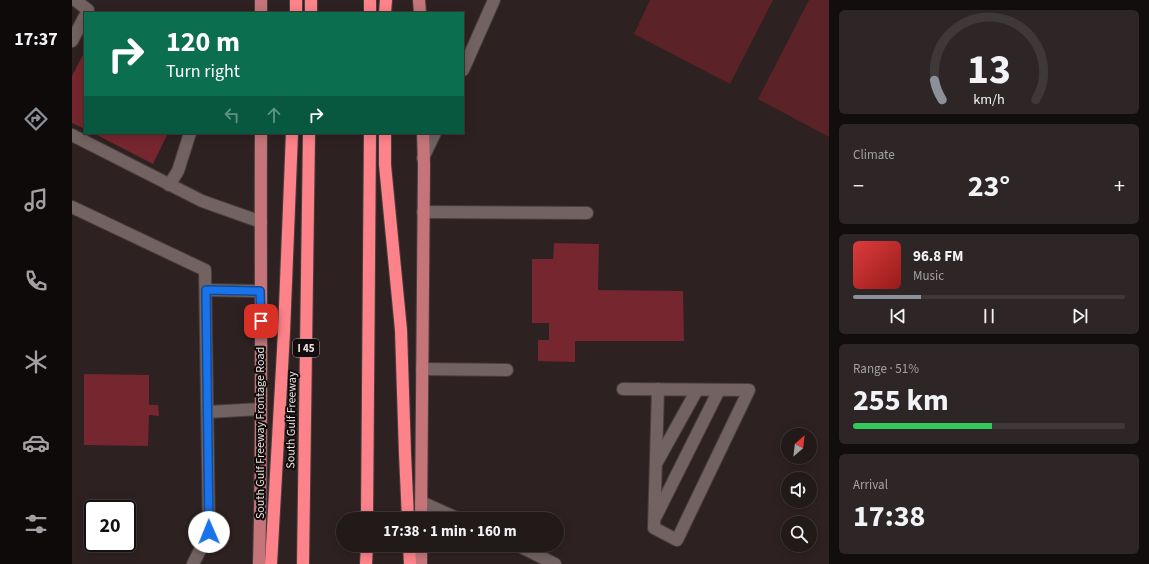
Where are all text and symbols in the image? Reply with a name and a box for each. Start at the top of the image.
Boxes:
text: 120 m [166,22,240,62]
text: 17:37 [14,27,58,52]
icon: right [100,28,152,80]
text: 13 [967,40,1011,100]
text: Turn right [166,59,240,84]
text: km/h [973,89,1005,110]
icon: left [221,104,243,126]
icon: ahead [263,104,285,126]
icon: right [305,104,327,126]
icon: directions [22,105,50,133]
text: Climate [853,146,895,164]
text: 23° [968,165,1010,208]
text: − [853,170,864,202]
text: + [1114,170,1125,202]
icon: music [22,186,50,214]
text: 96.8 FM [913,246,964,267]
icon: phone [22,267,50,295]
text: Music [913,267,944,285]
pin [244,304,278,338]
icon: previous [887,305,909,327]
icon: pause [978,305,1000,327]
icon: next [1069,305,1091,327]
icon: arrive [250,310,272,332]
road number: I 45 [293,339,319,357]
street label: South Gulf Freeway Frontage Road [252,347,269,519]
icon: climate [22,348,50,376]
text: Range · 51% [853,360,919,378]
street label: South Gulf Freeway [282,371,301,469]
text: 255 km [853,379,949,422]
north arrow [781,428,817,464]
map controls [781,428,817,552]
icon: car [22,429,50,457]
button: sound [781,472,817,508]
text: Arrival [853,476,888,494]
text: 17:38 [853,495,925,538]
speed limit sign: 20 [84,500,136,552]
icon: filters [22,510,50,538]
position arrow [188,511,230,553]
button: search [781,516,817,552]
text: 17:38 · 1 min · 160 m [383,521,517,542]

